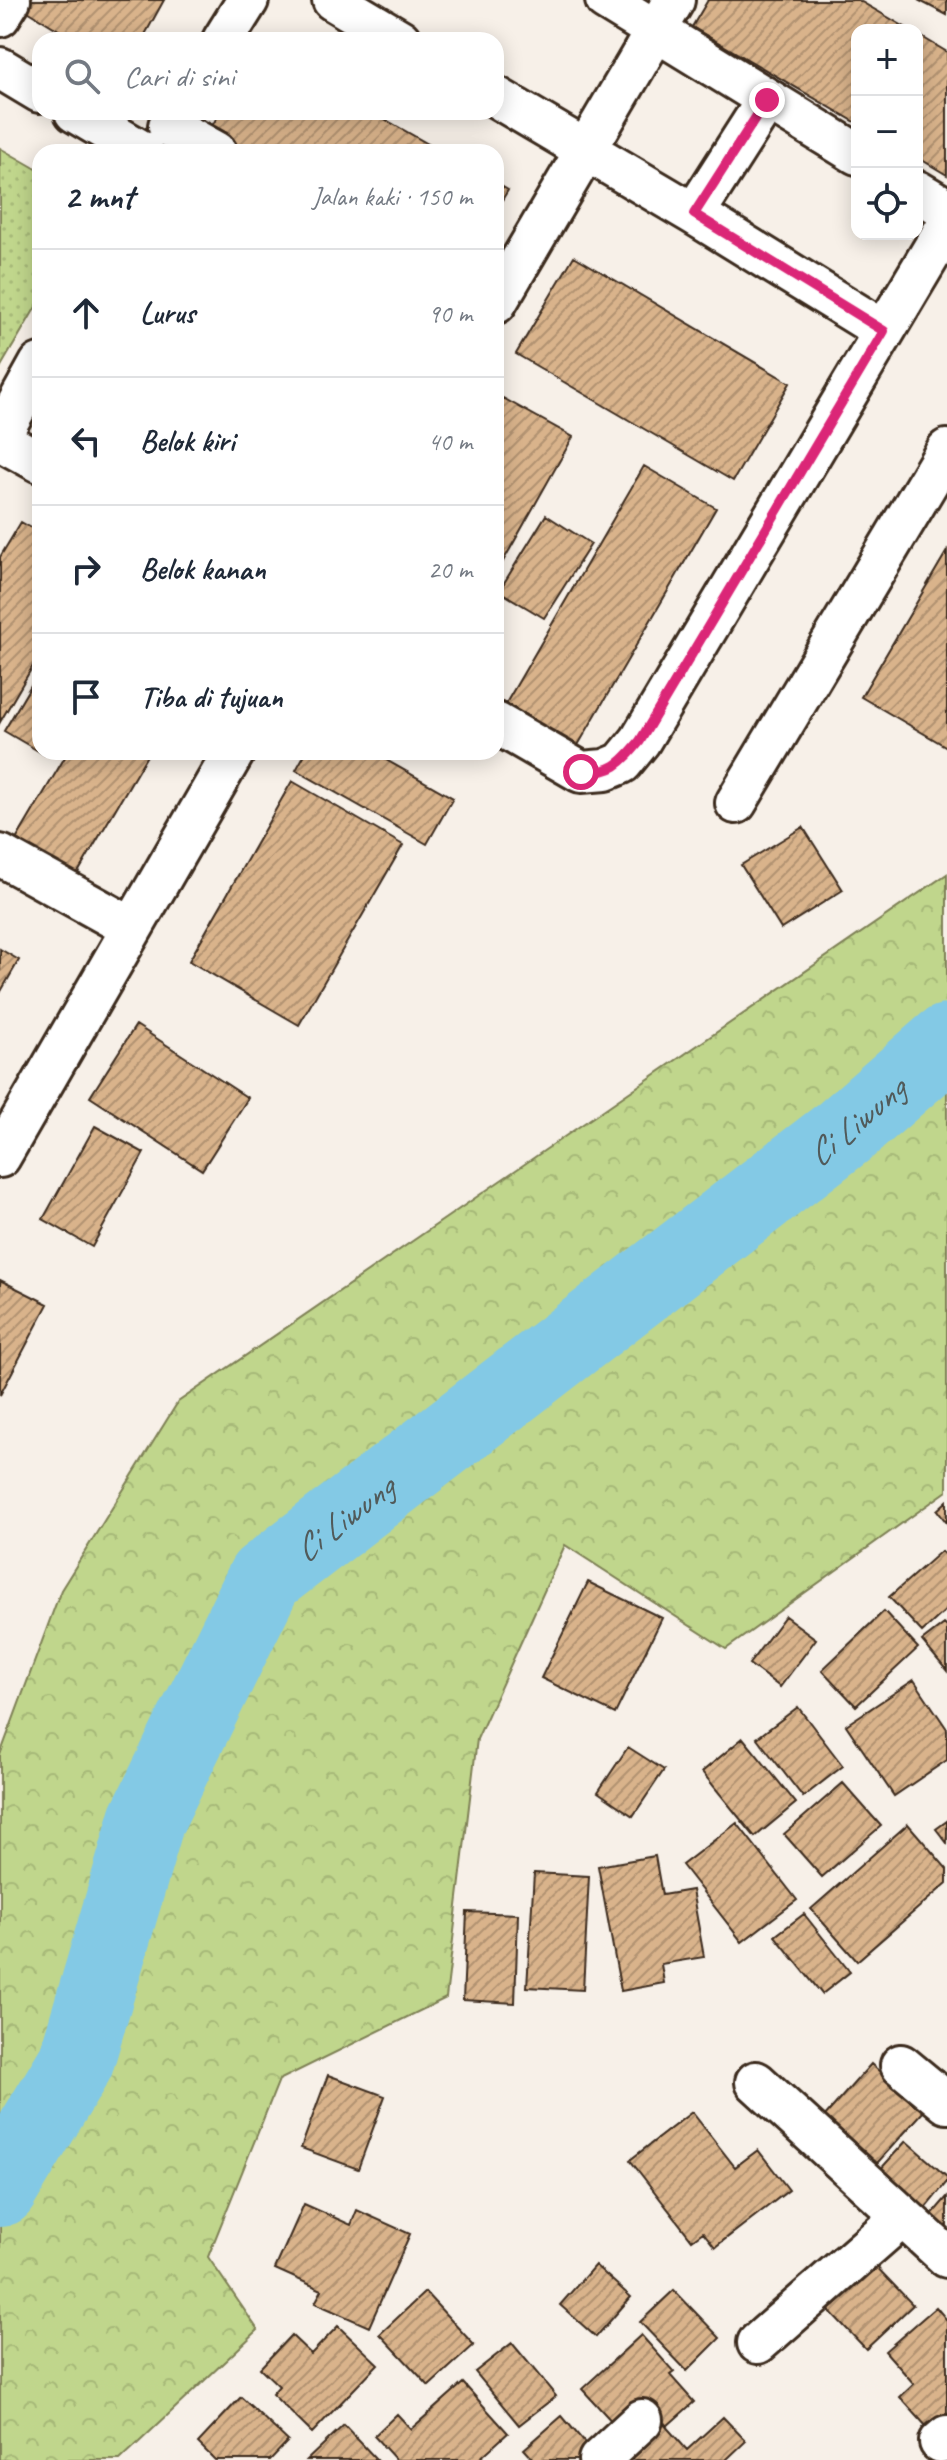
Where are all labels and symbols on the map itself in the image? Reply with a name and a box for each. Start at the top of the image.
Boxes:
route end [749,82,785,118]
route start [563,754,599,790]
water label: Ci Liwung [797,1064,919,1177]
water label: Ci Liwung [284,1462,408,1572]

